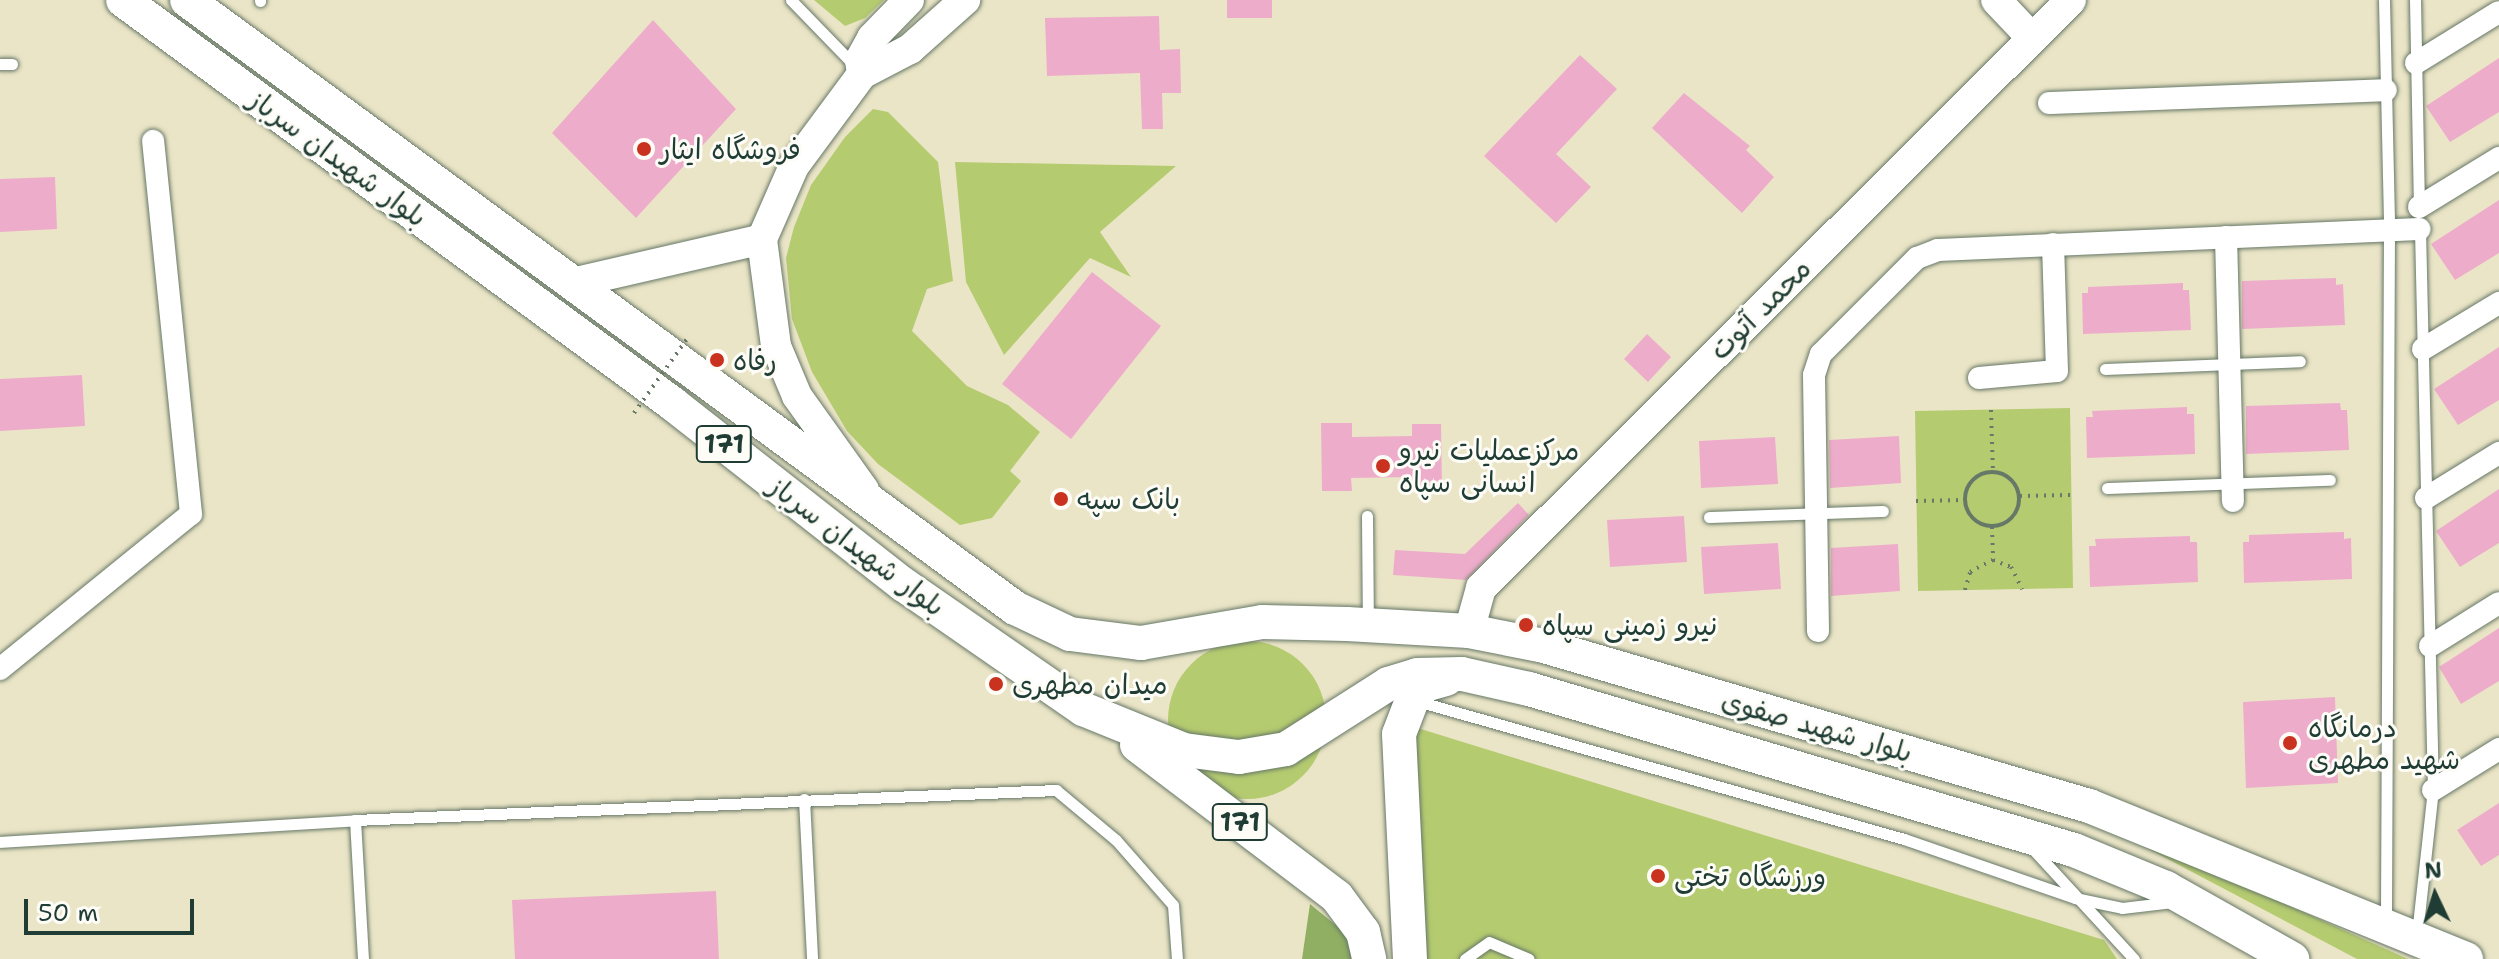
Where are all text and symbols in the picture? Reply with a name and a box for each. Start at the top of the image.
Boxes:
street label: بلوار شهیدان سرباز [242,82,434,234]
place label: فروشگاه ایثار [660,132,801,166]
marker: فروشگاه ایثار [635,140,653,158]
street label: محمد آتوت [1702,251,1818,367]
place label: رفاه [733,343,777,377]
marker: رفاه [708,351,726,369]
road number: 171 [694,422,754,466]
place label: مرکزعملیات نیرو انسانی سپاه [1399,433,1579,499]
marker: مرکزعملیات نیرو انسانی سپاه [1374,457,1392,475]
street label: بلوار شهیدان سرباز [762,469,952,623]
place label: بانک سپه [1077,482,1180,516]
marker: بانک سپه [1052,490,1070,508]
place label: نیرو زمینی سپاه [1542,608,1717,642]
marker: نیرو زمینی سپاه [1517,616,1535,634]
place label: میدان مطهری [1012,667,1167,701]
marker: میدان مطهری [987,675,1005,693]
street label: بلوار شهید صفوی [1718,683,1916,769]
place label: درمانگاه شهید مطهری [2308,710,2460,776]
marker: درمانگاه شهید مطهری [2279,732,2301,754]
road number: 171 [1210,800,1270,844]
north arrow [2395,855,2475,935]
text: N [2424,855,2443,886]
place label: ورزشگاه تختی [1674,859,1826,893]
marker: ورزشگاه تختی [1649,867,1667,885]
scale bar [28,883,198,933]
text: 50 m [38,897,98,929]

